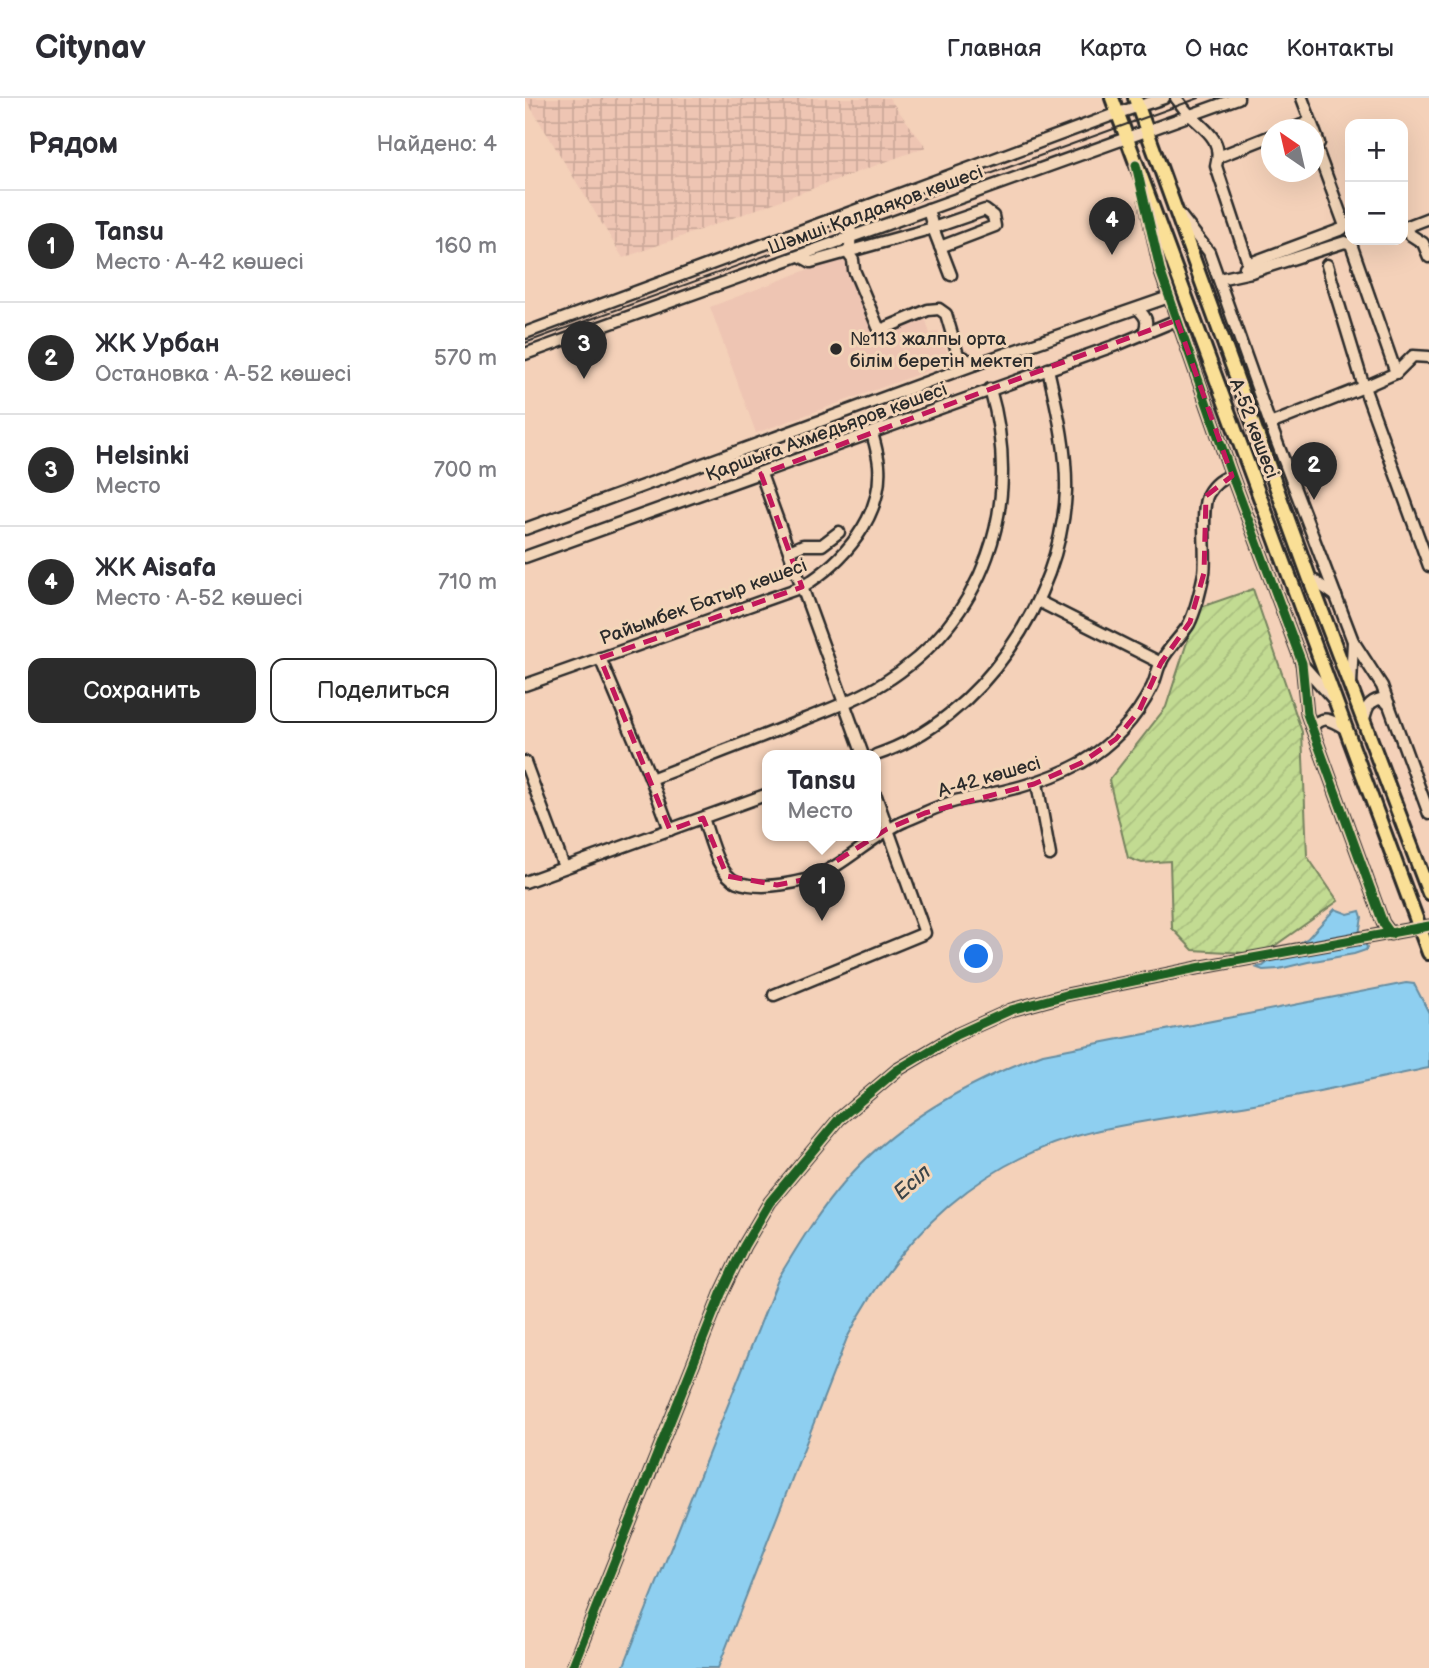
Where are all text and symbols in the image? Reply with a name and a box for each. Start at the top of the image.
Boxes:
text: Citynav [35,28,146,68]
text: Главная [947,34,1041,63]
text: Карта [1079,34,1147,63]
text: О нас [1185,34,1248,63]
text: Контакты [1286,34,1394,63]
north arrow [1261,119,1324,182]
map controls [1345,119,1408,245]
button: + [1345,119,1408,182]
text: Рядом [28,126,118,162]
text: Найдено: 4 [377,130,497,158]
street label: Шәмші Қалдаяқов көшесі [765,161,986,260]
button: − [1345,182,1408,245]
pin: 4 [1089,197,1135,255]
text: Tansu [95,217,164,248]
text: 1 [46,232,56,260]
text: 160 m [435,232,497,260]
text: Место · А-42 көшесі [95,248,304,276]
pin: 3 [561,321,607,379]
place label: №113 жалпы орта білім беретін мектеп [850,328,1034,373]
text: ЖК Урбан [95,329,220,360]
marker: №113 жалпы орта білім беретін мектеп [828,341,844,357]
text: 2 [44,344,58,372]
text: 570 m [434,344,497,372]
text: Остановка · А-52 көшесі [95,360,352,388]
street label: А-52 көшесі [1224,374,1283,482]
street label: Қаршыға Ахмедьяров көшесі [703,378,950,487]
text: Helsinki [95,441,189,472]
pin: 2 [1291,442,1337,500]
text: 3 [44,456,58,484]
text: 700 m [433,456,497,484]
text: Место [95,472,161,500]
text: ЖК Aisafa [95,553,216,584]
street label: Райымбек Батыр көшесі [597,554,810,651]
text: 4 [44,568,58,596]
text: 710 m [438,568,497,596]
text: Место · А-52 көшесі [95,584,303,612]
button: Сохранить [28,658,256,723]
button: Поделиться [270,658,497,723]
popup [762,750,881,841]
street label: А-42 көшесі [934,752,1044,803]
text: Tansu [787,766,856,797]
text: Место [787,797,853,825]
pin: 1 [799,863,845,921]
your location [959,939,993,973]
water label: Есіл [889,1159,936,1205]

